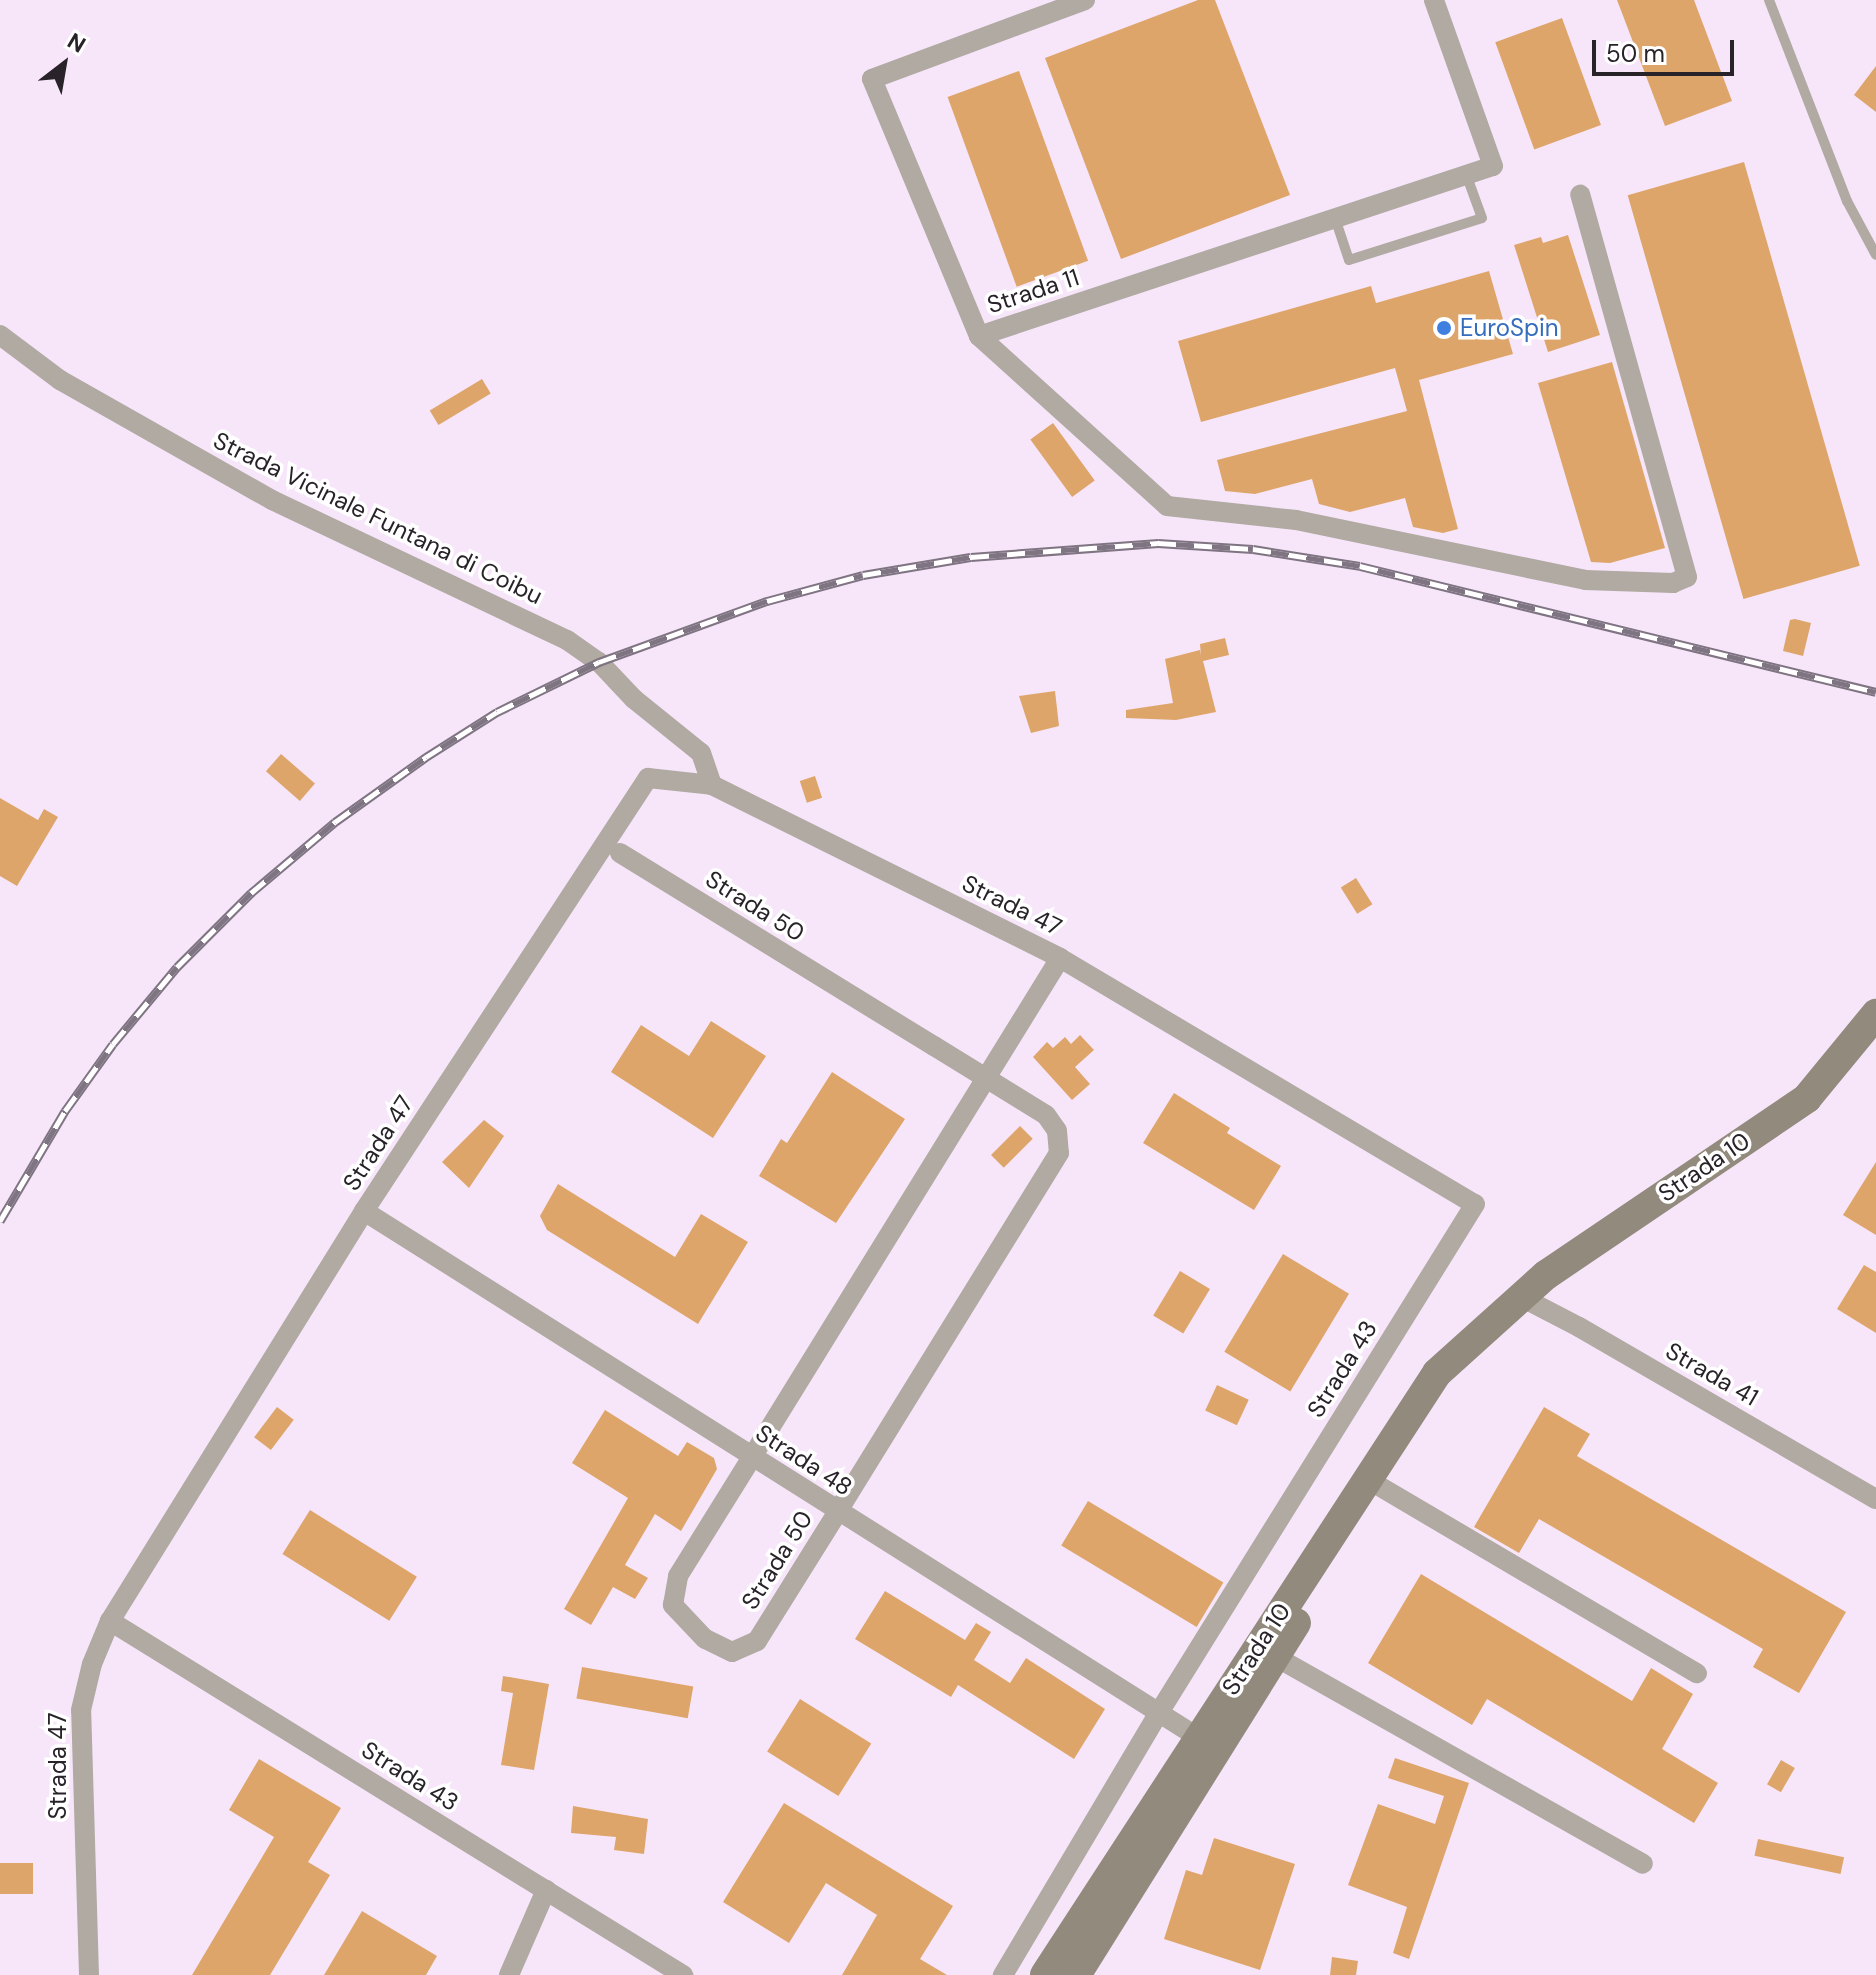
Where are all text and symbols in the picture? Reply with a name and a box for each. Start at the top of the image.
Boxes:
north arrow [24,24,104,104]
scale bar [1596,24,1738,74]
text: N [62,26,91,60]
text: 50 m [1606,38,1665,69]
street label: Strada 11 [984,263,1082,319]
place label: EuroSpin [1460,314,1558,342]
marker: EuroSpin [1435,319,1453,337]
street label: Strada Vicinale Funtana di Coibu [209,426,547,610]
street label: Strada 50 [700,864,810,948]
street label: Strada 47 [958,869,1066,941]
street label: Strada 47 [337,1090,419,1196]
street label: Strada 10 [1653,1126,1755,1208]
street label: Strada 43 [1301,1315,1383,1423]
street label: Strada 41 [1661,1336,1763,1412]
street label: Strada 48 [750,1418,858,1502]
street label: Strada 50 [735,1505,819,1615]
street label: Strada 10 [1216,1598,1296,1700]
street label: Strada 47 [44,1712,72,1820]
street label: Strada 43 [356,1735,464,1817]

